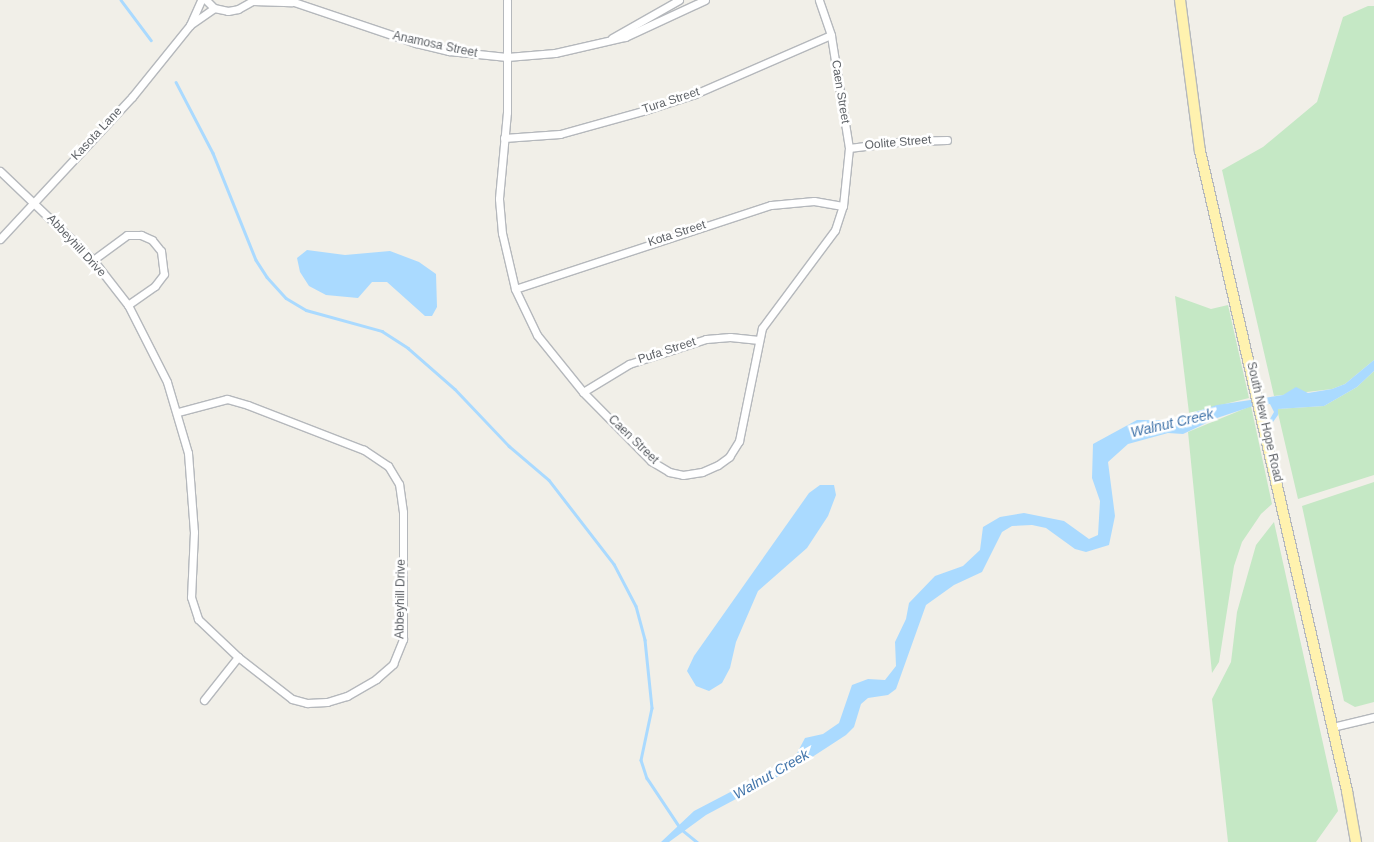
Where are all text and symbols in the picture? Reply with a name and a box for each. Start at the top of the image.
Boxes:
street label: Anamosa Street [391,29,479,61]
street label: Caen Street [828,59,852,125]
street label: Tura Street [640,85,702,117]
street label: Kasota Lane [69,104,125,164]
street label: Oolite Street [864,133,932,153]
street label: Abbeyhill Drive [43,212,109,280]
street label: Kota Street [646,218,708,250]
street label: Pufa Street [636,335,698,367]
street label: South New Hope Road [1243,361,1285,483]
water label: Walnut Creek [1129,405,1215,441]
street label: Caen Street [605,413,661,467]
street label: Abbeyhill Drive [393,559,409,639]
water label: Walnut Creek [730,746,812,802]

